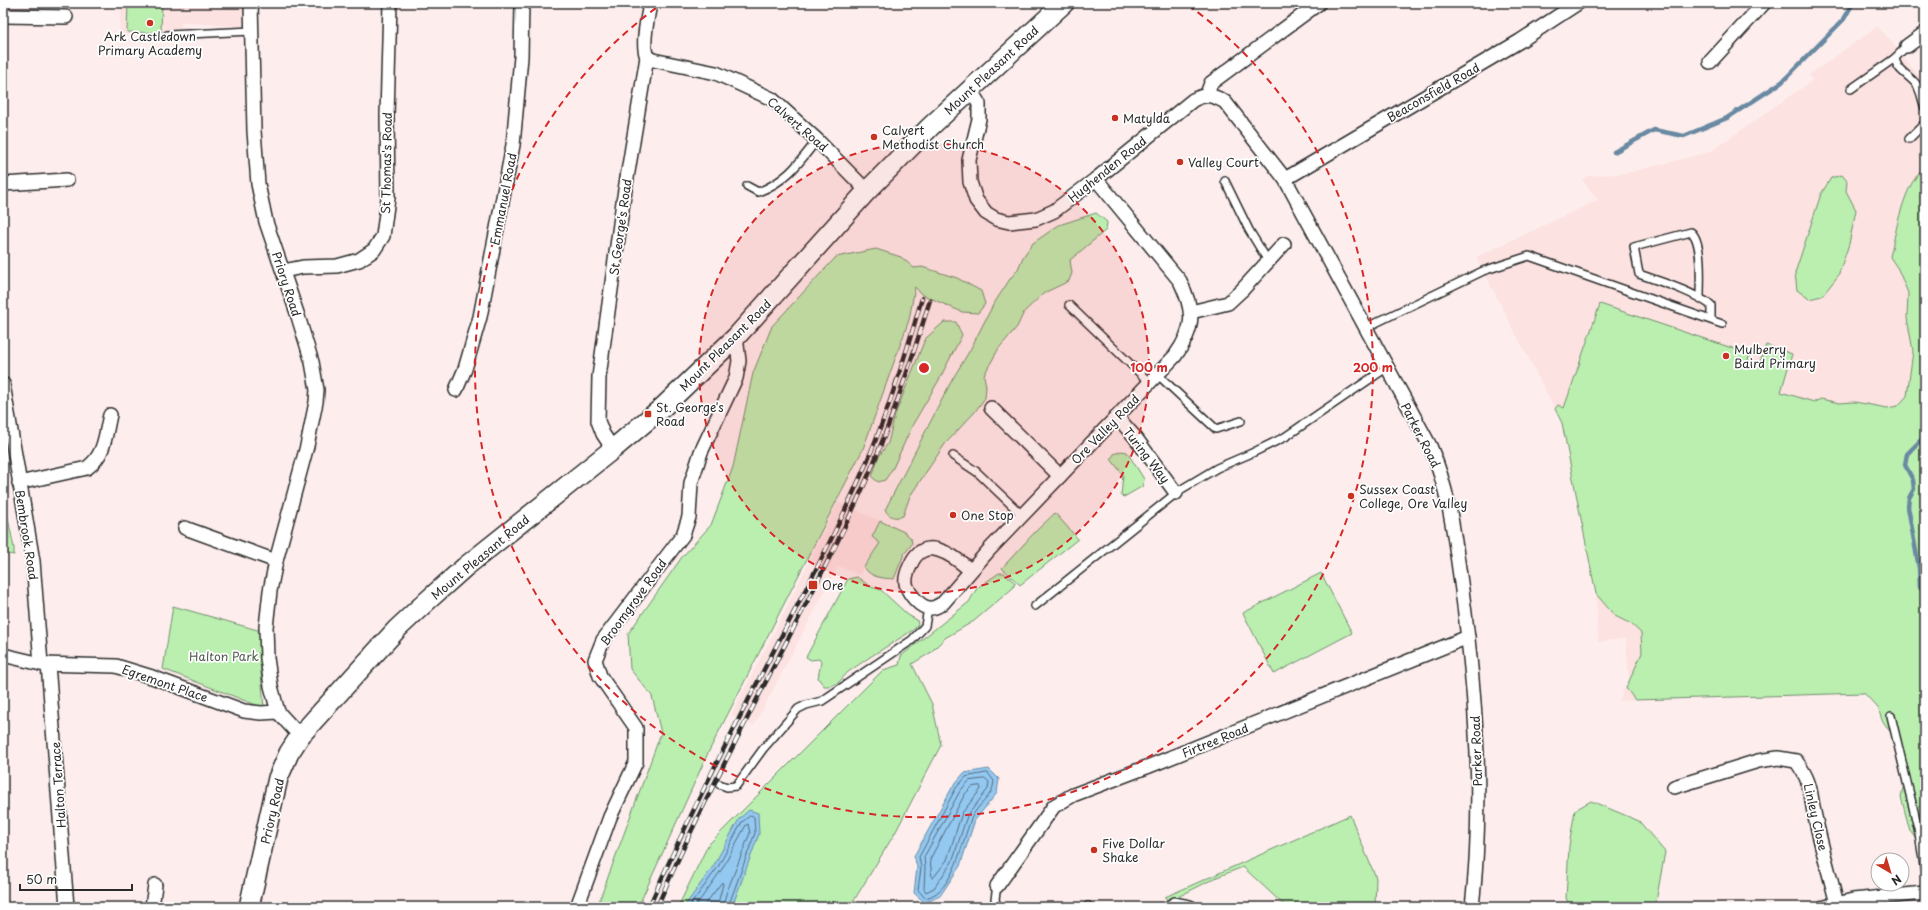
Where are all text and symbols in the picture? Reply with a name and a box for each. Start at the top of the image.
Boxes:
marker: Ark Castledown Primary Academy [145,18,155,28]
street label: Mount Pleasant Road [940,21,1042,119]
place label: Ark Castledown Primary Academy [98,27,202,59]
street label: Beaconsfield Road [1383,58,1483,126]
street label: Calvert Road [764,93,832,155]
place label: Matylda [1123,109,1171,127]
street label: St Thomas's Road [376,112,396,214]
marker: Matylda [1110,113,1120,123]
place label: Calvert Methodist Church [882,121,984,153]
marker: Calvert Methodist Church [869,132,879,142]
street label: Hughenden Road [1064,132,1150,206]
street label: Emmanuel Road [485,151,521,247]
place label: Valley Court [1188,153,1259,171]
marker: Valley Court [1175,157,1185,167]
street label: St George's Road [604,178,636,276]
street label: Priory Road [268,249,306,319]
street label: Mount Pleasant Road [675,295,775,395]
place label: Mulberry Baird Primary [1734,340,1816,372]
marker: Mulberry Baird Primary [1721,351,1731,361]
text: 100 m [1130,358,1168,376]
text: 200 m [1353,358,1393,376]
centre of rings [917,361,931,375]
street label: Ore Valley Road [1067,390,1143,468]
place label: St. George's Road [656,398,724,430]
street label: Parker Road [1397,399,1445,471]
marker: St. George's Road [643,409,653,419]
street label: Turing Way [1119,423,1175,487]
place label: Sussex Coast College, Ore Valley [1359,480,1467,512]
street label: Bembrook Road [11,489,43,581]
marker: Sussex Coast College, Ore Valley [1346,491,1356,501]
place label: One Stop [961,506,1014,524]
street label: Mount Pleasant Road [427,510,533,604]
marker: One Stop [948,510,958,520]
street label: Broomgrove Road [595,555,671,649]
place label: Ore [822,576,843,594]
marker: Ore [807,579,819,591]
park label: Halton Park [189,647,259,665]
street label: Egremont Place [120,660,210,706]
street label: Parker Road [1466,715,1486,787]
street label: Firtree Road [1179,718,1251,762]
street label: Halton Terrace [46,741,70,829]
street label: Priory Road [256,776,288,846]
street label: Linley Close [1800,782,1832,852]
place label: Five Dollar Shake [1102,834,1165,866]
marker: Five Dollar Shake [1089,845,1099,855]
north arrow [1870,852,1910,892]
scale bar [20,866,132,892]
text: 50 m [26,870,57,888]
text: N [1888,871,1905,890]

